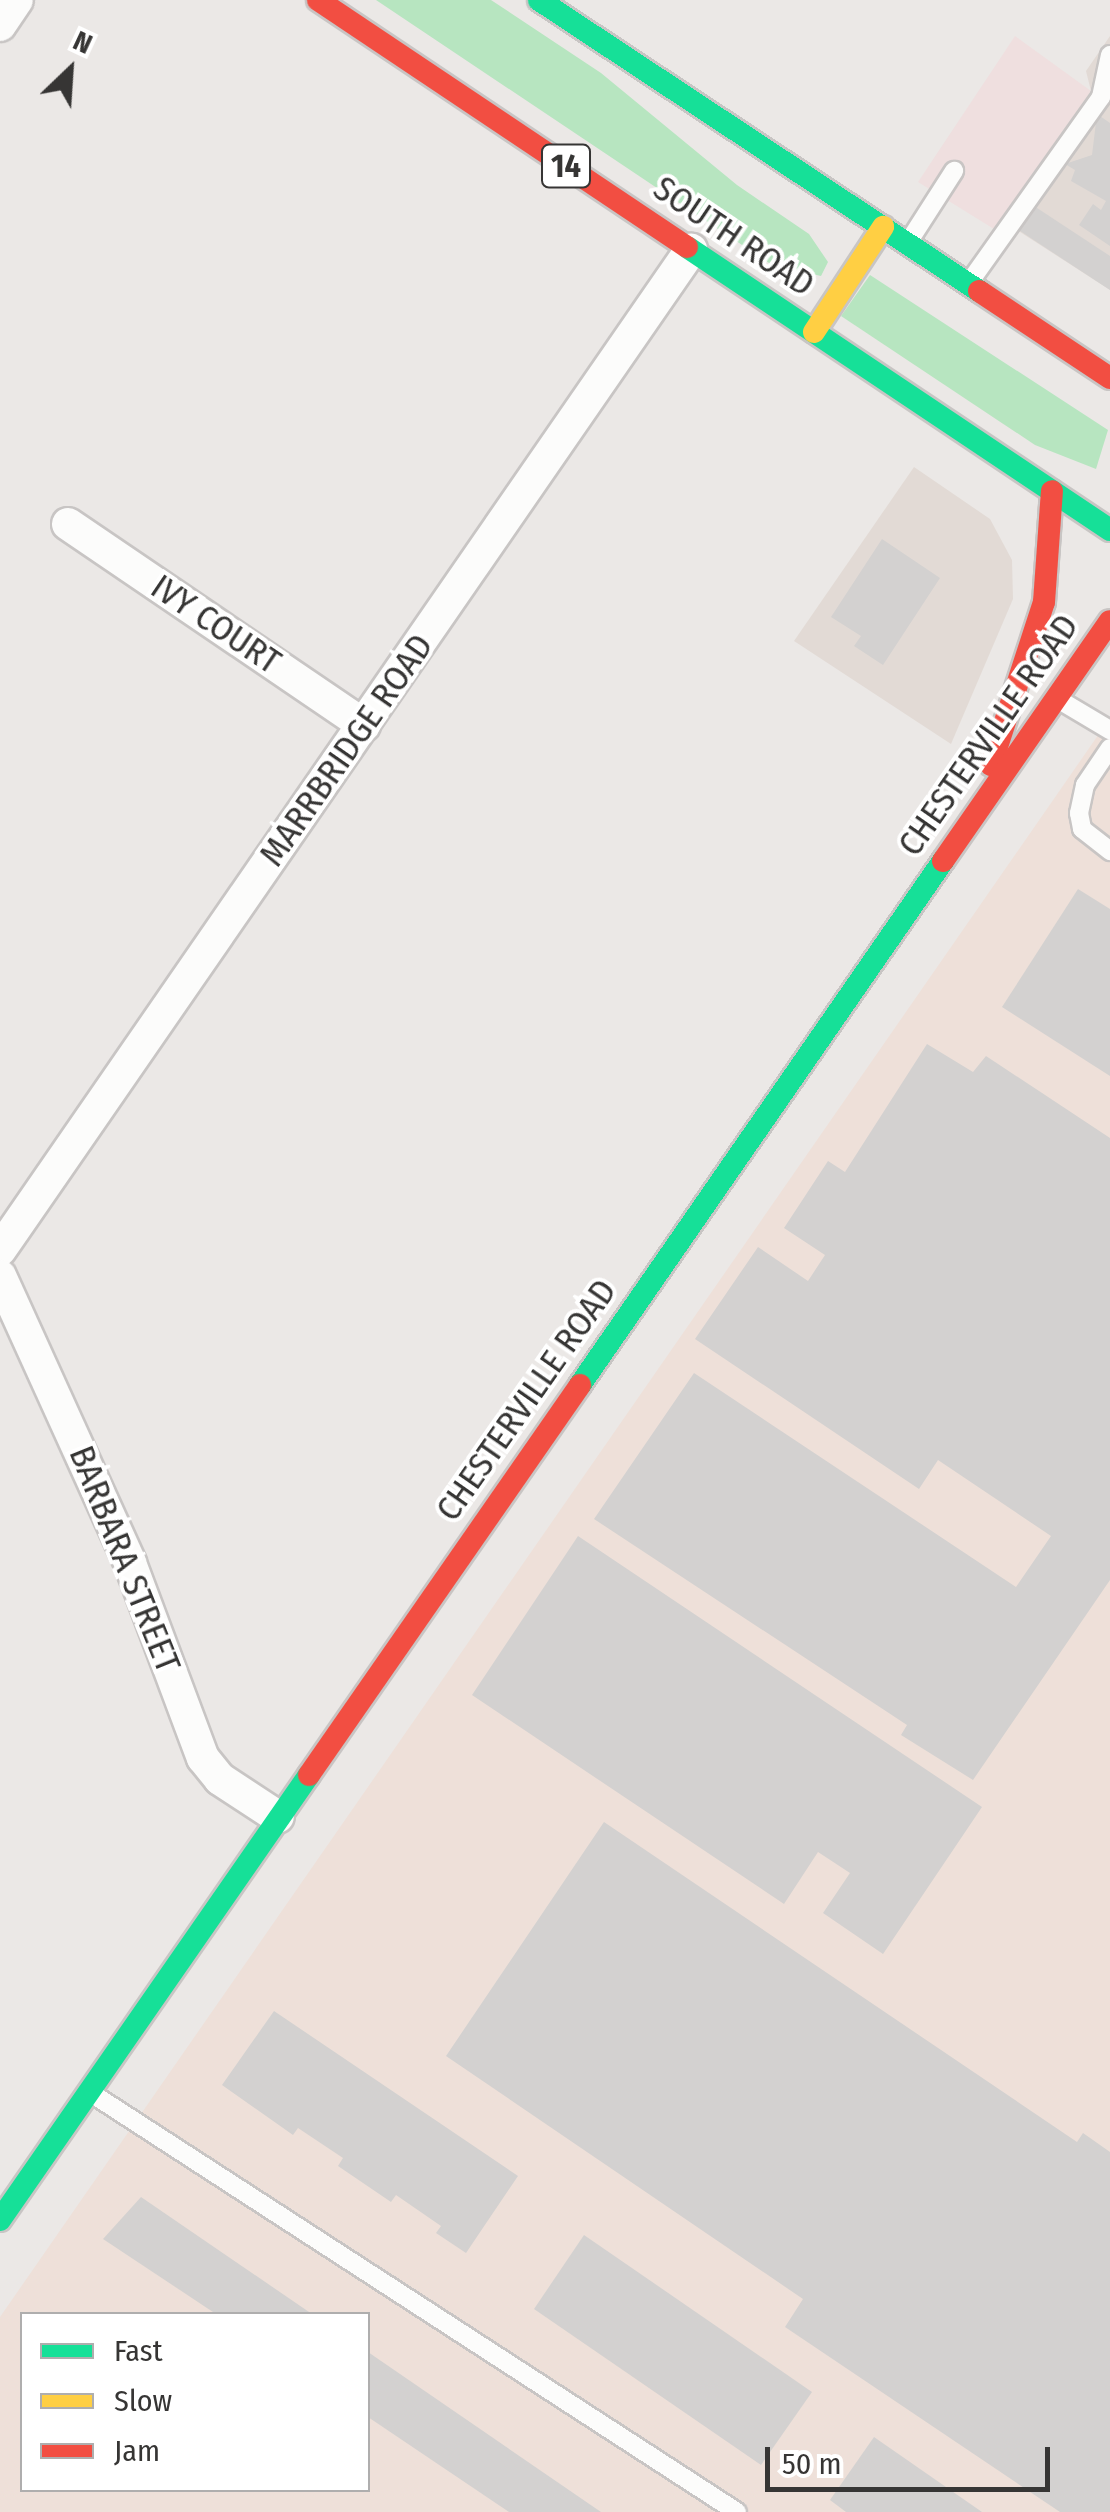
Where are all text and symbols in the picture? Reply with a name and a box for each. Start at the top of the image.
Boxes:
north arrow [20,20,120,120]
text: N [68,24,97,61]
road number: 14 [541,139,591,193]
street label: SOUTH ROAD [646,167,822,305]
street label: IVY COURT [143,566,289,682]
street label: CHESTERVILLE ROAD [889,606,1087,864]
street label: MARRBRIDGE ROAD [251,626,441,874]
street label: CHESTERVILLE ROAD [427,1271,625,1529]
street label: BARBARA STREET [60,1440,190,1678]
legend [20,2312,370,2492]
text: Fast [114,2333,162,2369]
text: Slow [114,2383,172,2419]
scale bar [770,2427,1055,2489]
text: Jam [114,2433,160,2469]
text: 50 m [782,2446,842,2482]

